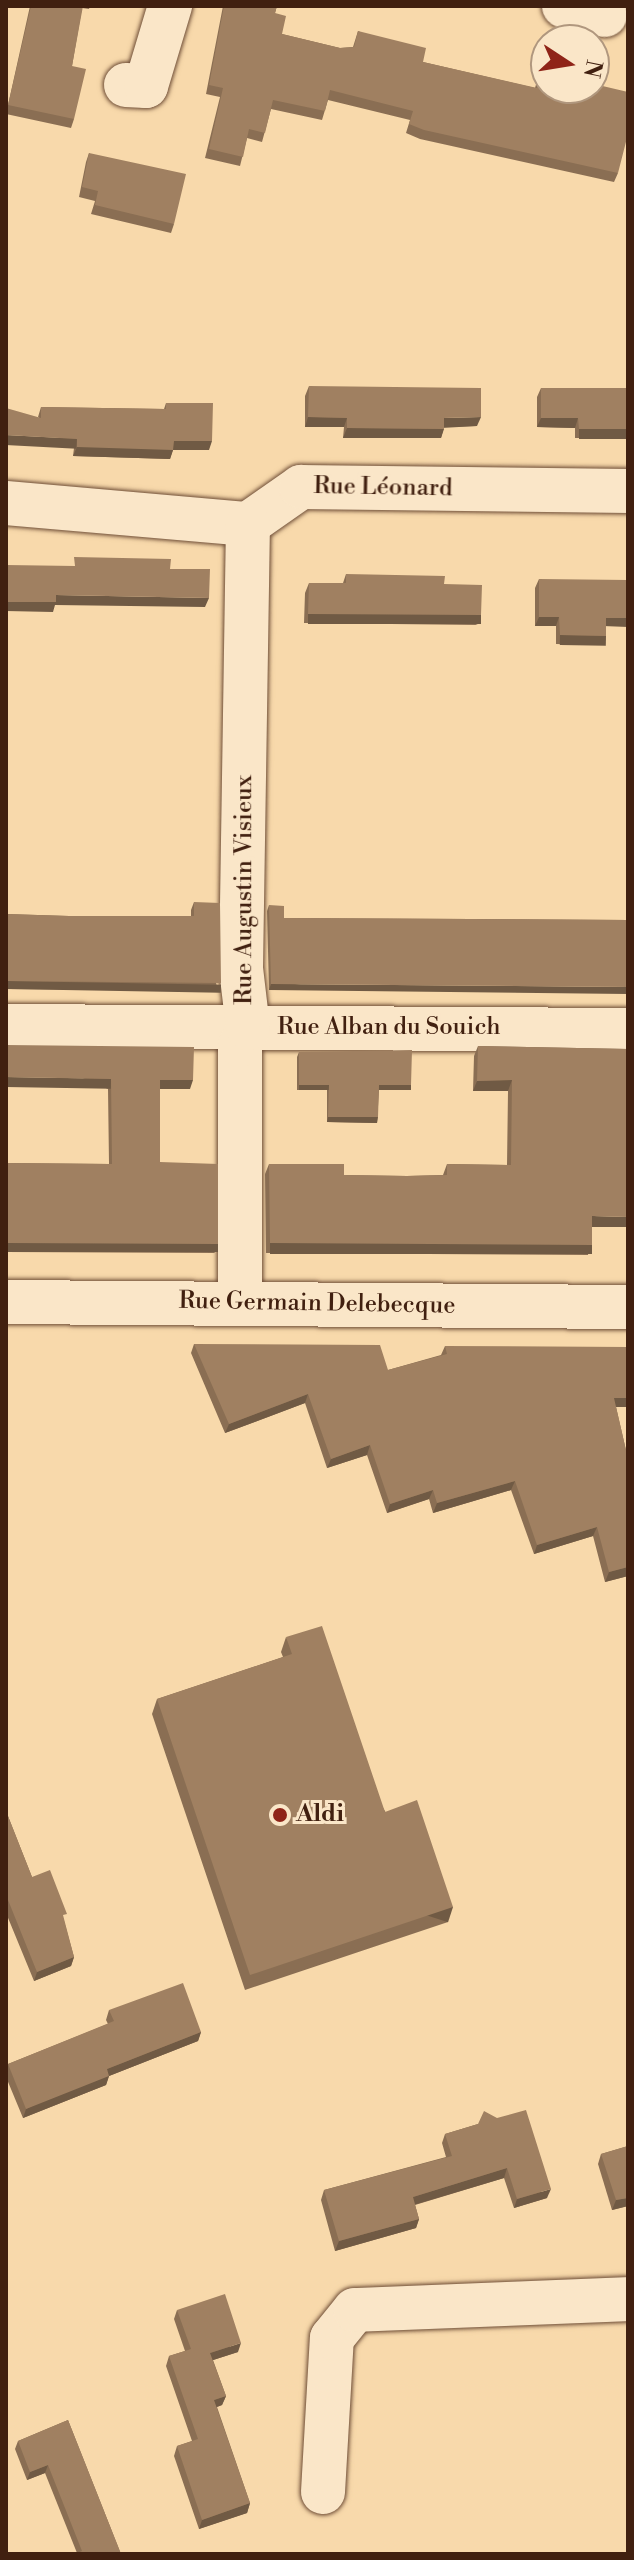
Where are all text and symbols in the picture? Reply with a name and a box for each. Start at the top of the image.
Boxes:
north arrow [530,24,610,104]
text: N [577,57,607,80]
street label: Rue Léonard [313,472,453,504]
street label: Rue Augustin Visieux [231,775,259,1005]
street label: Rue Alban du Souich [277,1014,501,1042]
street label: Rue Germain Delebecque [178,1287,456,1321]
place label: Aldi [296,1801,344,1829]
marker: Aldi [271,1806,289,1824]

